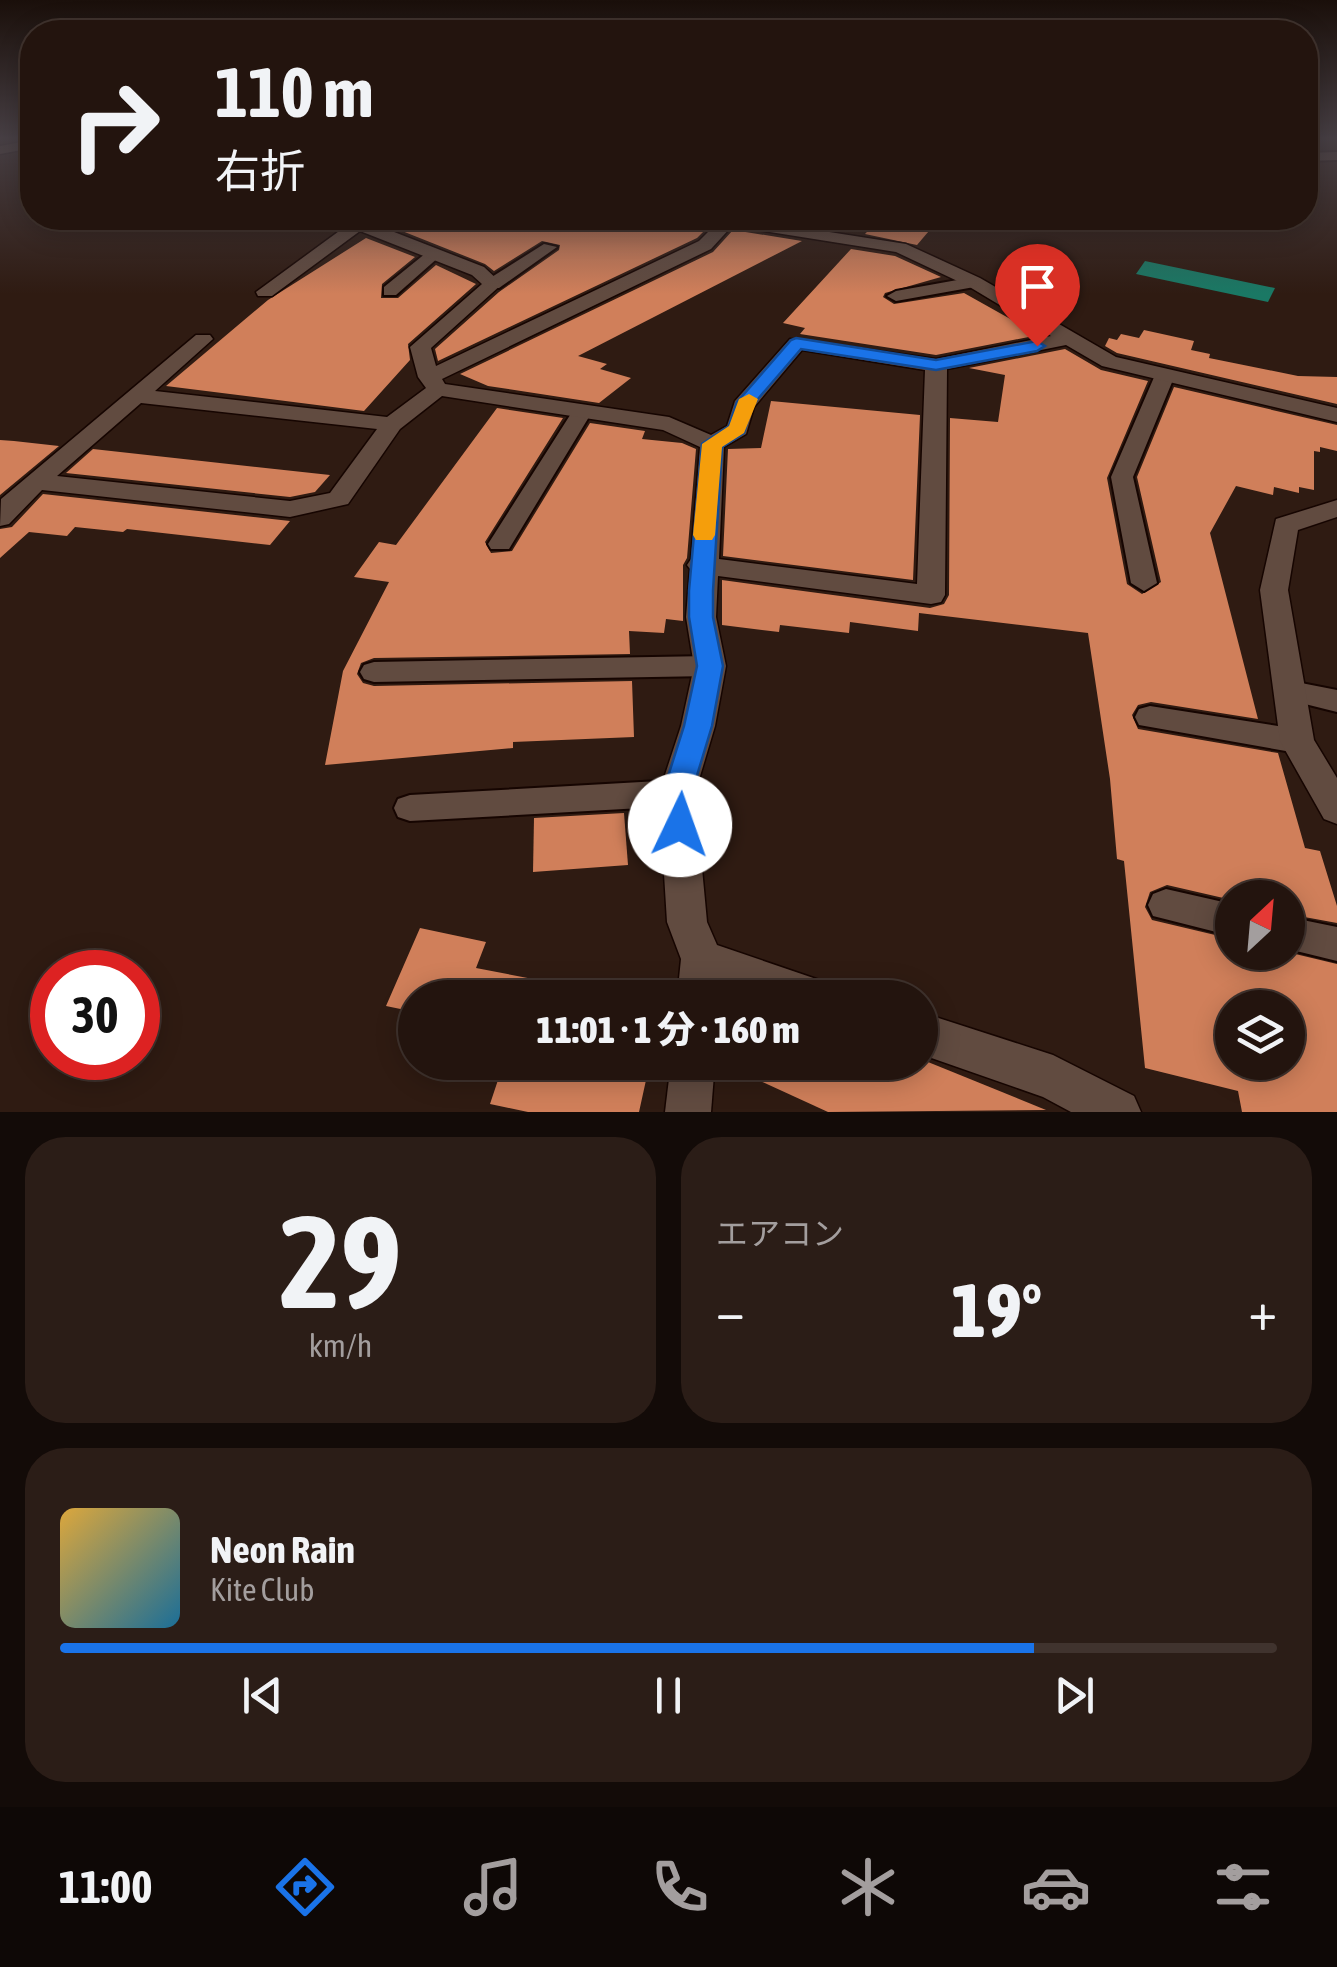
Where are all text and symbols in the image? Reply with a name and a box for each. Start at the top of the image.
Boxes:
text: 110 m [215,52,374,132]
icon: right [50,60,180,190]
text: 右折 [215,145,305,197]
pin [995,244,1080,347]
icon: arrive [1010,259,1065,314]
position arrow [628,773,732,877]
north arrow [1215,880,1305,970]
map controls [1215,880,1305,1080]
speed limit sign: 30 [30,950,160,1080]
button: layers [1215,990,1305,1080]
text: 11:01 · 1 分 · 160 m [536,1008,800,1051]
text: 29 [279,1187,402,1336]
text: エアコン [716,1215,844,1252]
text: 19° [951,1267,1042,1353]
text: − [716,1279,745,1342]
text: + [1248,1279,1277,1342]
text: km/h [309,1327,372,1364]
text: Neon Rain [210,1528,355,1571]
text: Kite Club [210,1571,314,1608]
icon: previous [235,1668,290,1723]
icon: pause [641,1668,696,1723]
icon: next [1047,1668,1102,1723]
icon: directions [270,1852,340,1922]
icon: music [458,1852,528,1922]
icon: phone [645,1852,715,1922]
icon: climate [833,1852,903,1922]
icon: car [1021,1852,1091,1922]
icon: filters [1208,1852,1278,1922]
text: 11:00 [59,1861,152,1913]

